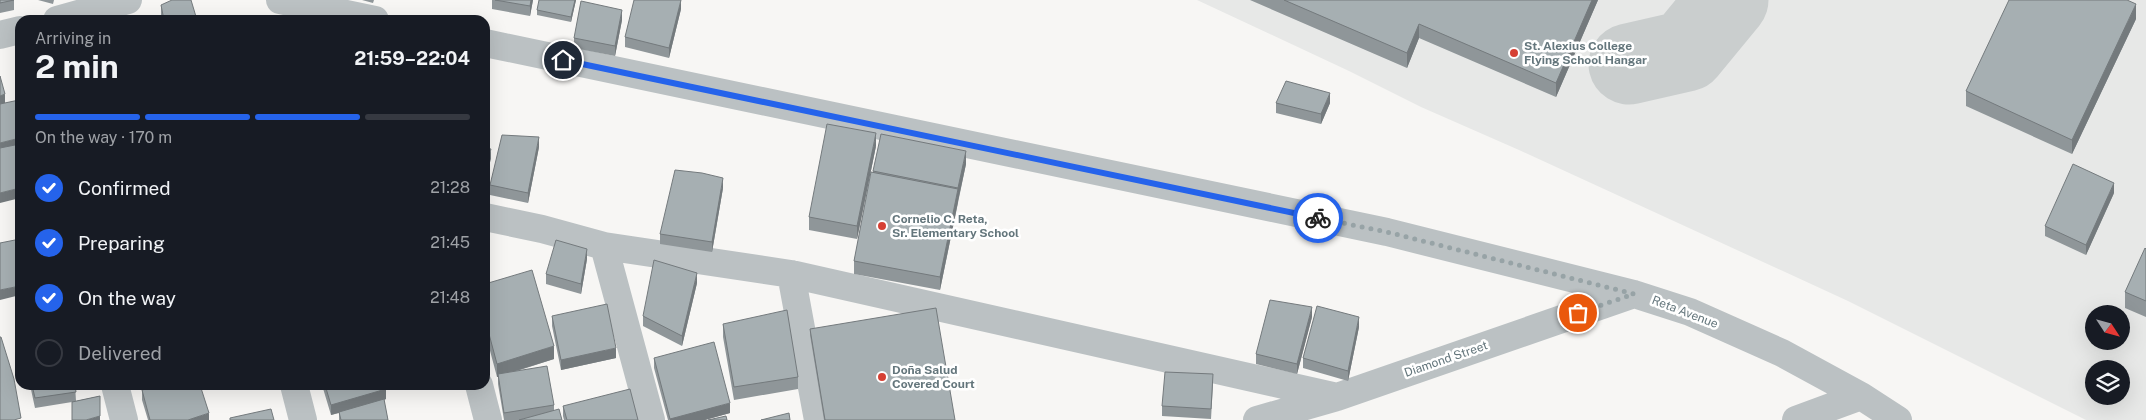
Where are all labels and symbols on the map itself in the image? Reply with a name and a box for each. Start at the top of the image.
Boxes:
pin [542,39,584,81]
place label: St. Alexius College Flying School Hangar [1524,39,1647,67]
marker: St. Alexius College Flying School Hangar [1508,47,1520,59]
courier [1293,193,1343,243]
place label: Cornelio C. Reta, Sr. Elementary School [892,212,1019,240]
marker: Cornelio C. Reta, Sr. Elementary School [876,220,888,232]
pin [1557,292,1599,334]
street label: Reta Avenue [1650,293,1720,331]
north arrow [2085,305,2130,350]
street label: Diamond Street [1403,338,1490,380]
place label: Doña Salud Covered Court [892,363,975,391]
marker: Doña Salud Covered Court [876,371,888,383]

